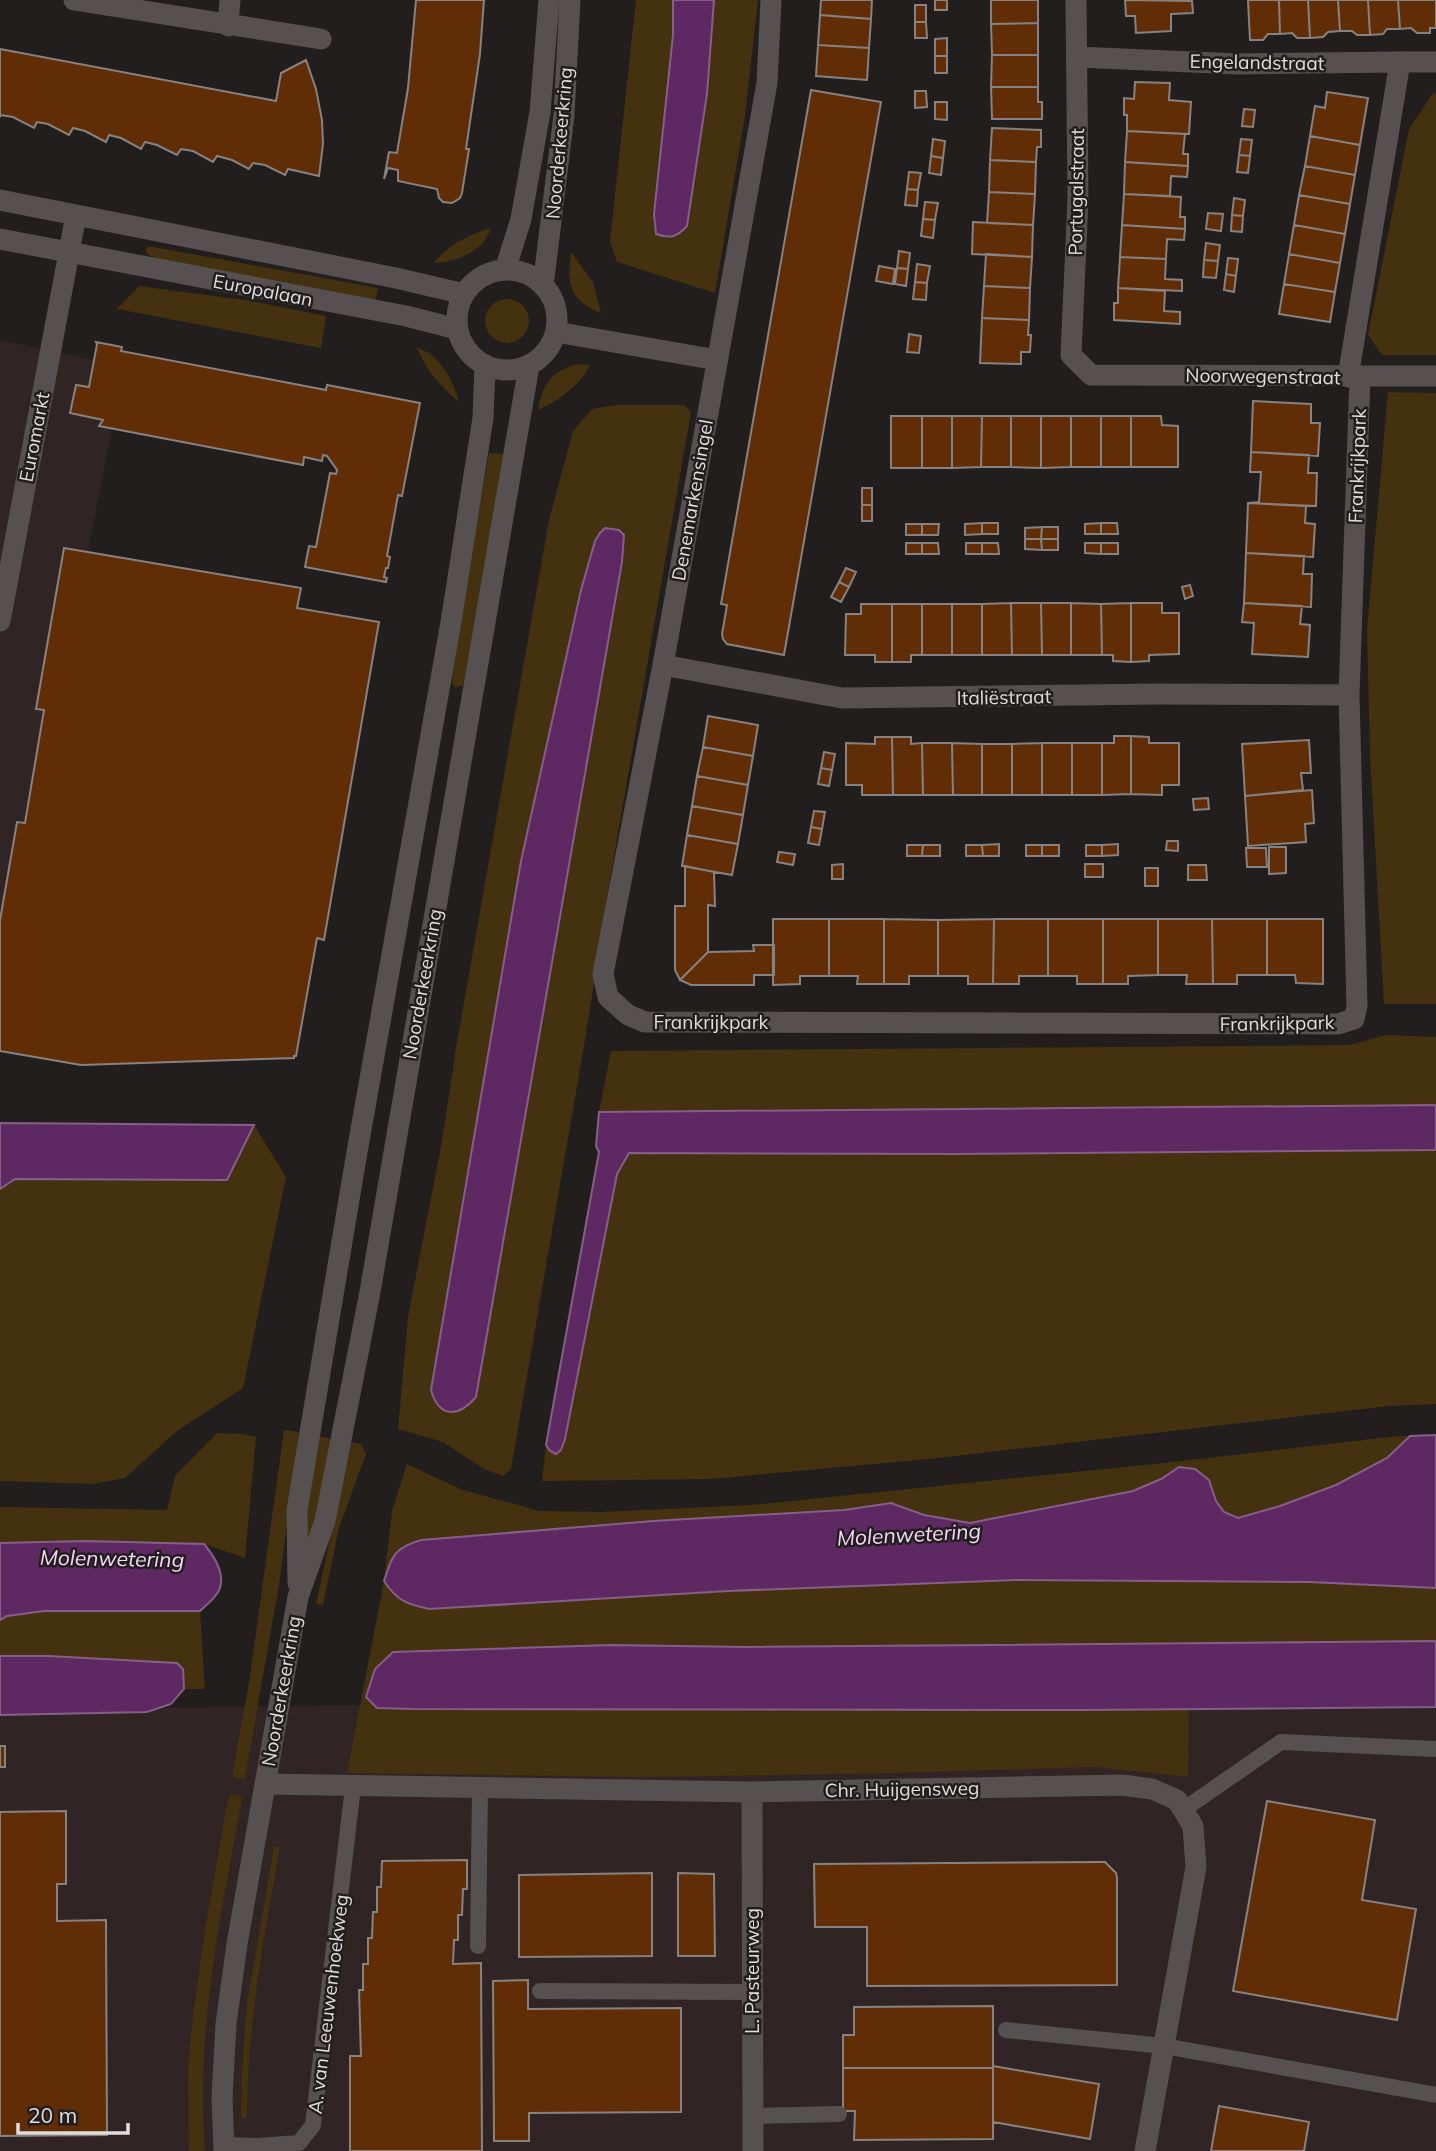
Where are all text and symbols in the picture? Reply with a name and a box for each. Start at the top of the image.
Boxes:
street label: Engelandstraat [1189,49,1325,75]
street label: Noorderkeerkring [540,66,578,220]
street label: Portugalstraat [1063,128,1089,256]
street label: Europalaan [211,269,315,311]
street label: Noorwegenstraat [1185,363,1341,389]
street label: Euromarkt [14,390,55,484]
street label: Frankrijkpark [1343,408,1371,524]
street label: Denemarkensingel [666,417,718,583]
street label: Italiëstraat [957,684,1052,710]
street label: Noorderkeerkring [397,907,447,1061]
street label: Frankrijkpark [654,1010,769,1034]
street label: Frankrijkpark [1219,1010,1335,1036]
water label: Molenwetering [836,1517,982,1551]
water label: Molenwetering [40,1544,185,1572]
street label: Noorderkeerkring [256,1614,306,1768]
street label: Chr. Huijgensweg [824,1776,980,1802]
street label: A. van Leeuwenhoekweg [303,1893,353,2115]
street label: L. Pasteurweg [740,1908,764,2034]
scale bar [18,2092,128,2136]
text: 20 m [28,2102,77,2128]

